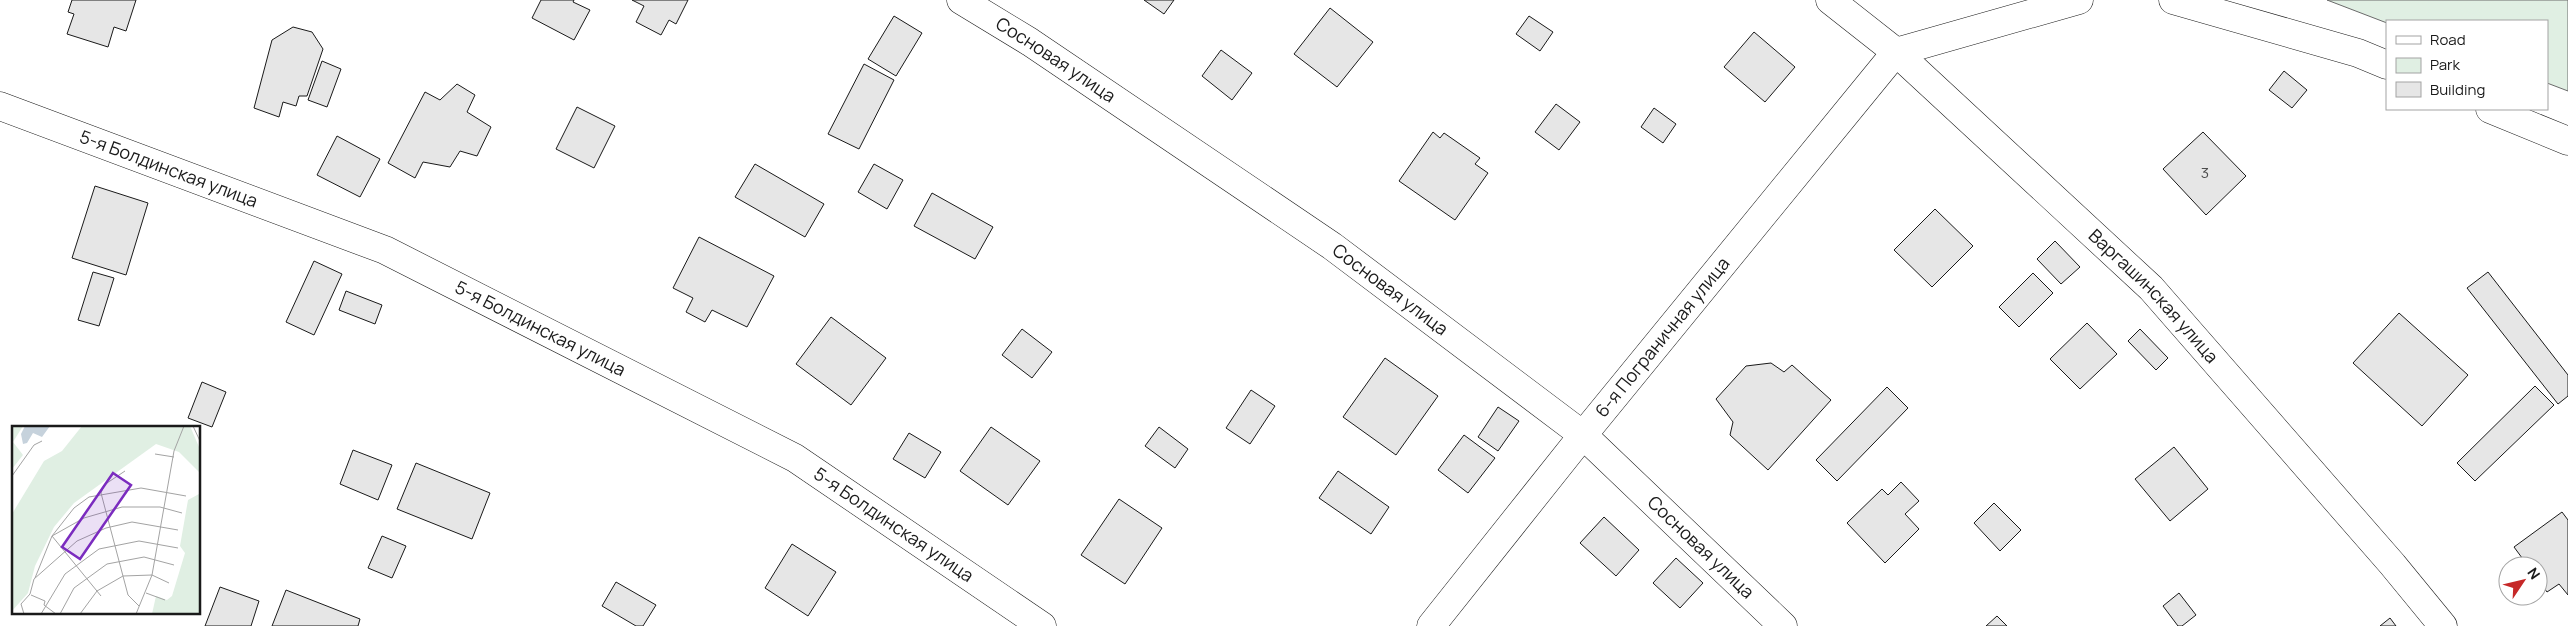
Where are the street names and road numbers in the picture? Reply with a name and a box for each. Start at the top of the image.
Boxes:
street label: Сосновая улица [992,11,1121,107]
street label: 5-я Болдинская улица [76,124,261,212]
street label: Варгашинская улица [2084,223,2224,368]
street label: Сосновая улица [1328,238,1453,340]
street label: 6-я Пограничная улица [1589,252,1735,422]
street label: 5-я Болдинская улица [451,274,630,381]
street label: 5-я Болдинская улица [809,461,979,587]
street label: Сосновая улица [1643,490,1760,603]

